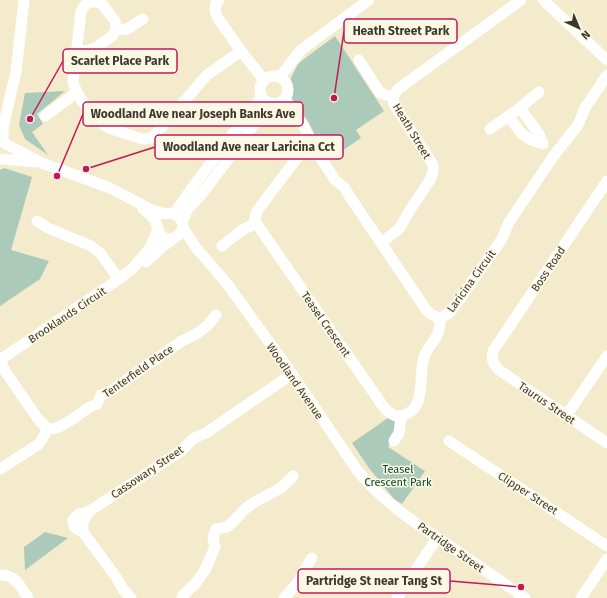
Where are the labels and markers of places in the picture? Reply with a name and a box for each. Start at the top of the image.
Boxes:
callout: Heath Street Park [344,19,457,43]
callout: Scarlet Place Park [63,49,177,73]
callout: Woodland Ave near Joseph Banks Ave [83,102,303,126]
callout: Woodland Ave near Laricina Cct [155,135,343,159]
callout: Partridge St near Tang St [298,569,450,593]

